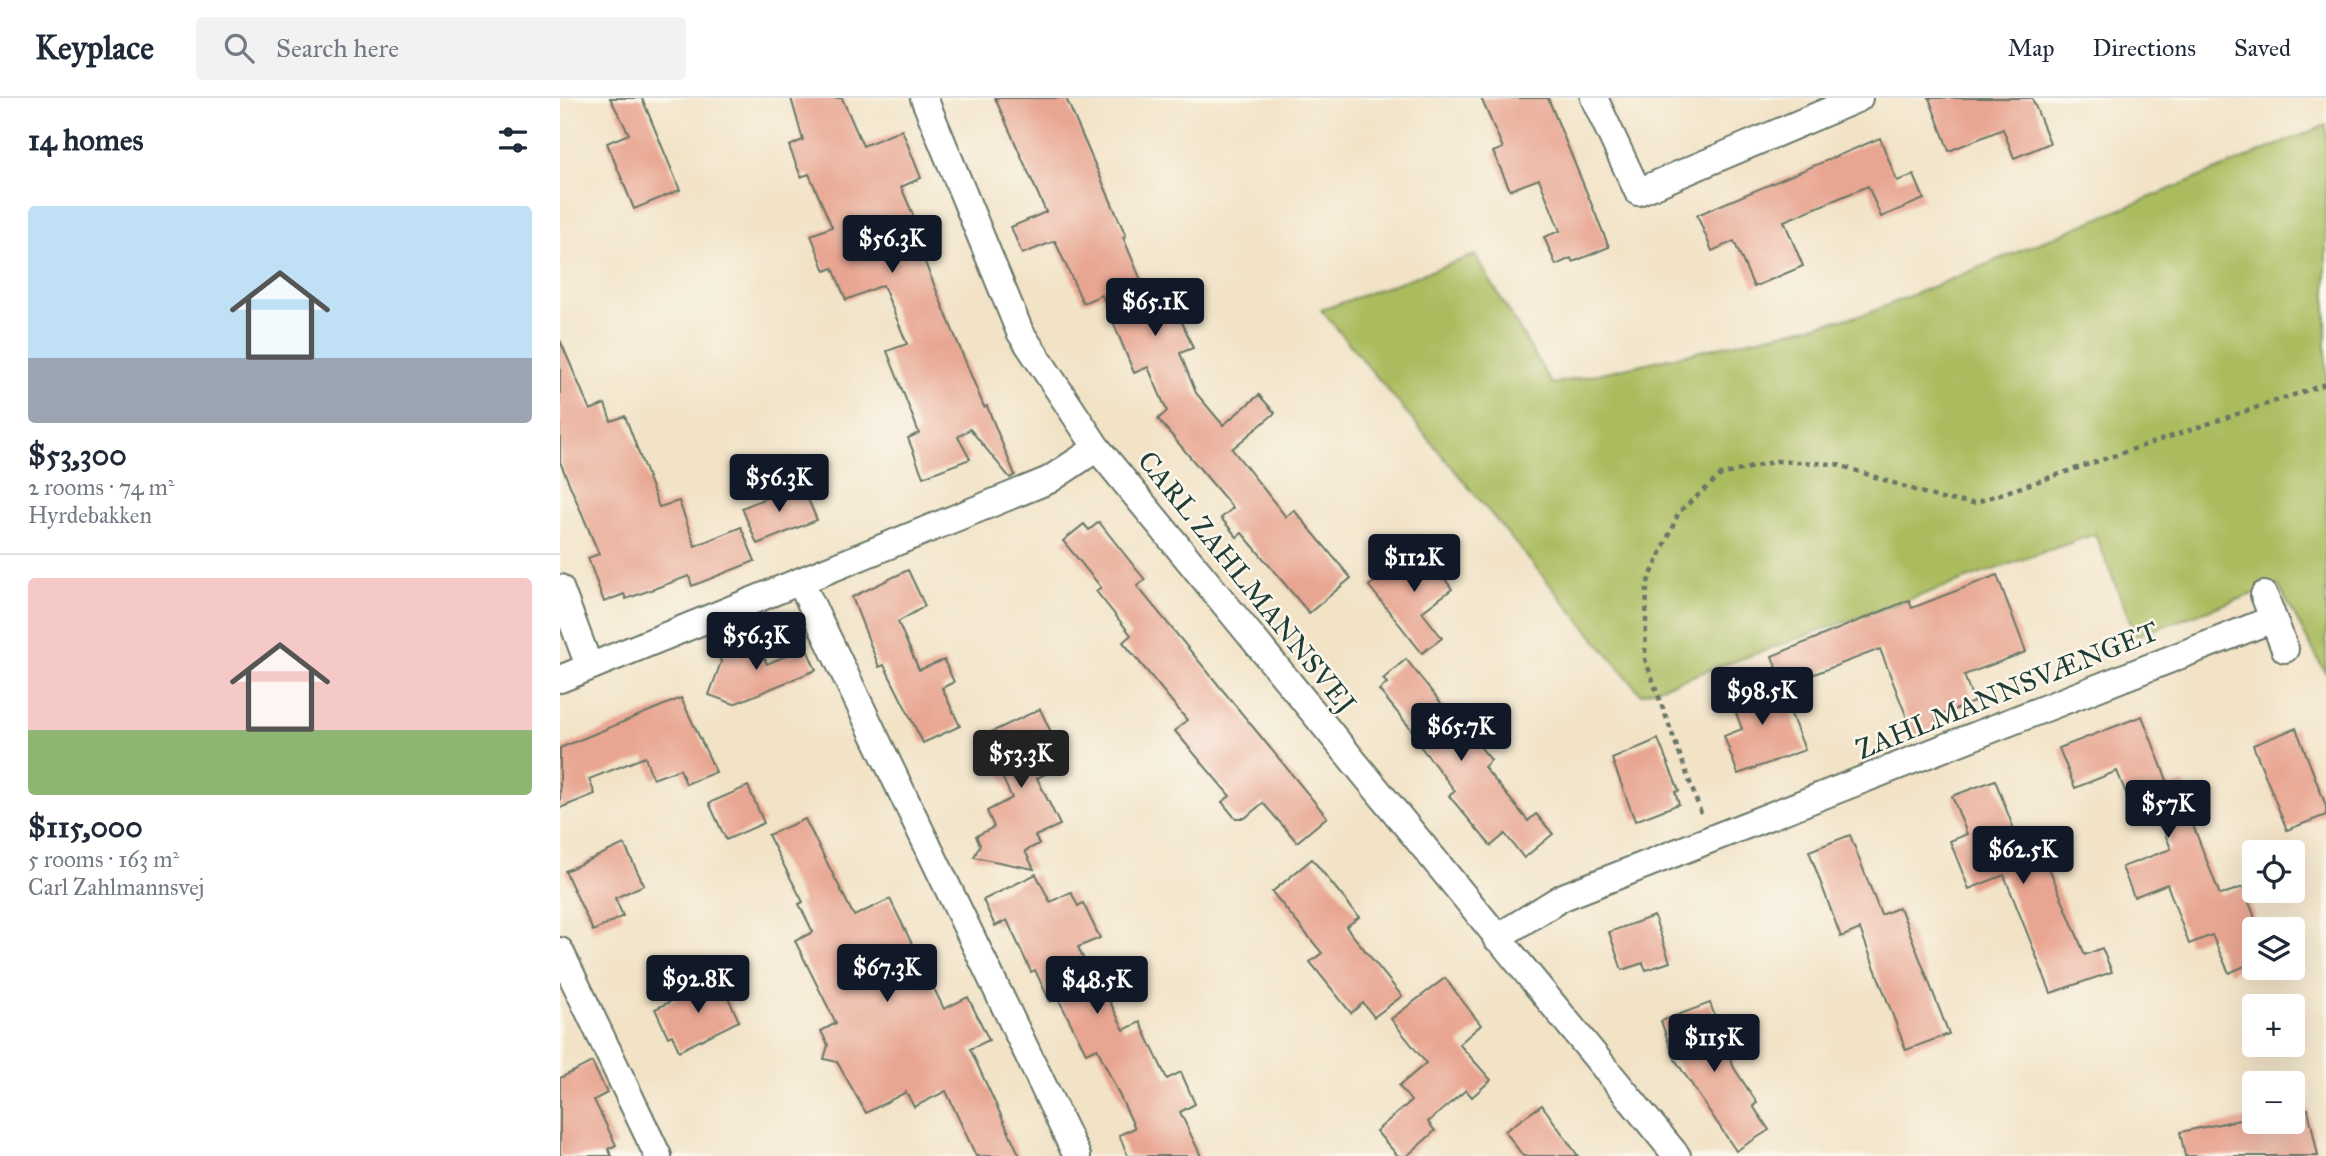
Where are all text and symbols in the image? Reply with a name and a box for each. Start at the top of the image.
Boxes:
search box [196,17,686,80]
text: Keyplace [35,28,154,68]
icon: search [220,29,258,67]
text: Search here [276,32,399,64]
text: Map [2008,33,2055,63]
text: Directions [2093,33,2196,63]
text: Saved [2234,33,2291,63]
icon: filters [494,121,532,159]
text: 14 homes [28,122,143,158]
pin: $56.3K [835,216,949,275]
text: $56.3K [859,224,925,252]
icon: home [217,252,343,378]
pin: $65.1K [1098,278,1212,338]
text: $65.1K [1122,287,1188,315]
text: $53,300 [28,437,127,473]
street label: CARL ZAHLMANNSVEJ [1130,444,1364,720]
pin: $56.3K [722,454,836,514]
text: $56.3K [746,463,812,491]
text: 2 rooms · 74 m² [28,473,174,501]
text: Hyrdebakken [28,501,152,529]
pin: $112K [1365,534,1463,594]
text: $112K [1384,543,1444,571]
pin: $56.3K [699,612,813,672]
street label: ZAHLMANNSVÆNGET [1851,613,2163,767]
text: $56.3K [723,621,789,649]
icon: home [217,624,343,750]
pin: $98.5K [1705,668,1819,727]
text: $98.5K [1727,676,1797,704]
pin: $65.7K [1404,704,1518,763]
text: $65.7K [1427,712,1495,740]
pin: $53.3K [964,730,1078,790]
text: $53.3K [989,739,1053,767]
pin: $57K [2127,780,2209,840]
text: $57K [2141,789,2195,817]
text: $115,000 [28,809,143,845]
pin: $62.5K [1966,826,2080,886]
text: $62.5K [1989,835,2057,863]
map controls [2242,840,2305,1134]
button: locate [2242,840,2305,903]
text: 5 rooms · 163 m² [28,845,179,873]
text: Carl Zahlmannsvej [28,873,204,901]
button: layers [2242,917,2305,980]
pin: $67.3K [830,944,944,1004]
text: $67.3K [853,953,921,981]
pin: $92.8K [641,956,755,1015]
pin: $48.5K [1040,956,1154,1016]
text: $92.8K [662,964,734,992]
text: $48.5K [1062,965,1132,993]
button: + [2242,994,2305,1057]
pin: $115K [1665,1014,1763,1074]
text: $115K [1685,1023,1743,1051]
button: − [2242,1071,2305,1134]

